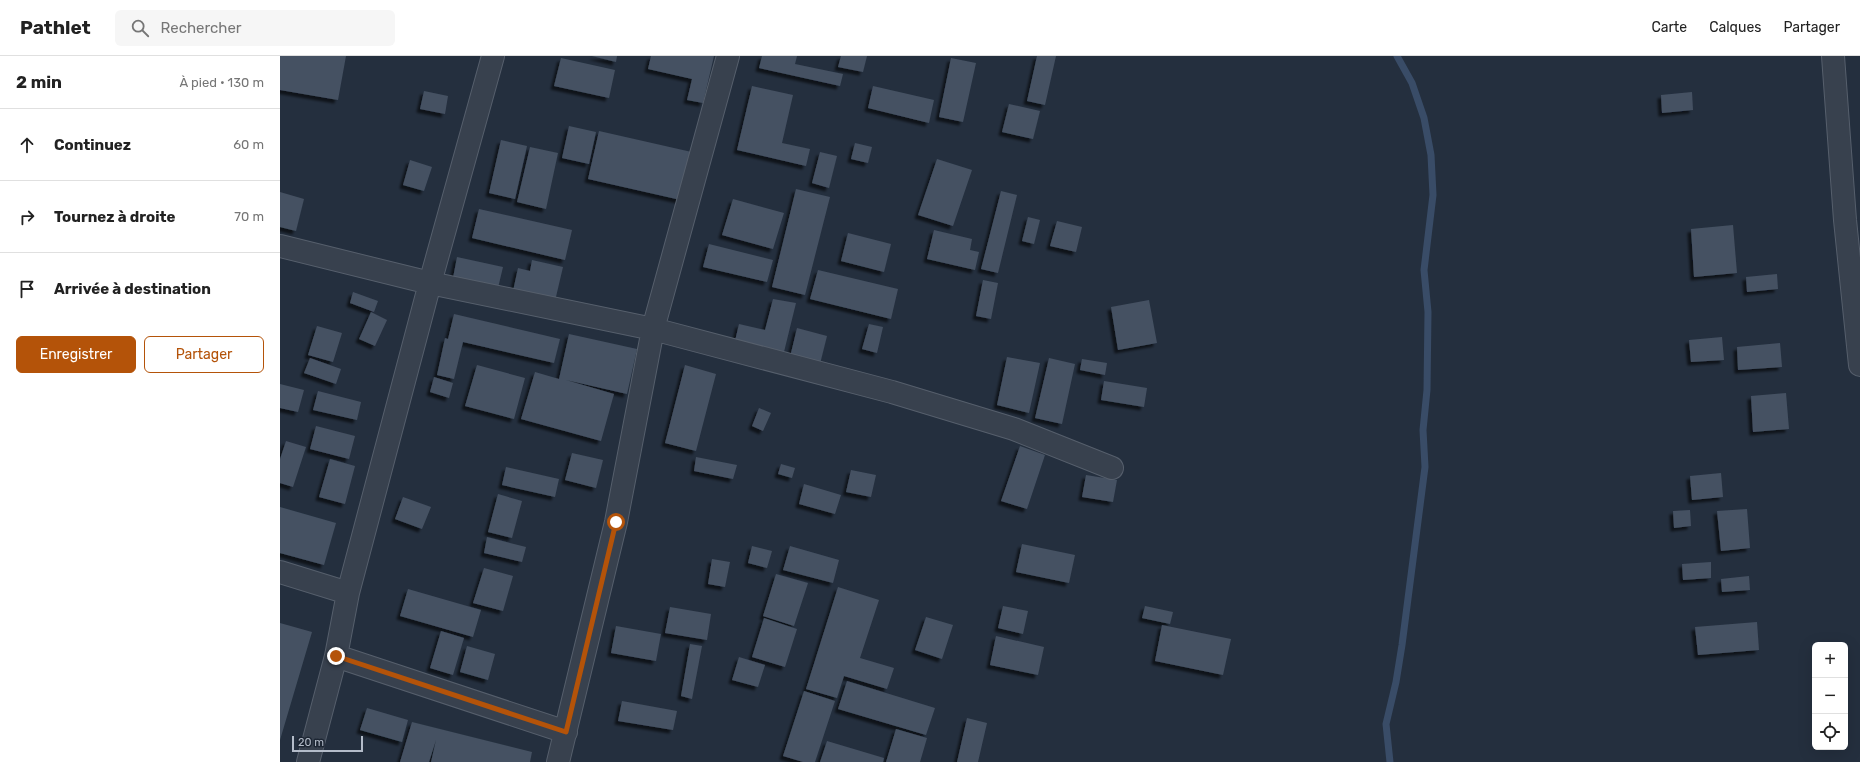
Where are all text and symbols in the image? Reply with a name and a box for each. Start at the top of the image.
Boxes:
search box [115,10,395,46]
text: Pathlet [20,16,91,39]
icon: search [129,17,151,39]
text: Rechercher [161,19,242,37]
text: Carte [1651,19,1687,36]
text: Calques [1709,19,1761,36]
text: Partager [1783,19,1840,36]
text: 2 min [16,72,62,92]
text: À pied · 130 m [180,75,264,90]
icon: ahead [16,134,38,156]
text: Continuez [54,136,131,154]
text: 60 m [233,137,264,152]
icon: right [16,206,38,228]
text: Tournez à droite [54,208,175,226]
text: 70 m [234,209,264,224]
icon: arrive [16,278,38,300]
text: Arrivée à destination [54,280,211,298]
button: Enregistrer [16,336,136,373]
button: Partager [144,336,264,373]
route start [607,513,625,531]
map controls [1812,642,1848,750]
button: + [1812,642,1848,678]
route end [327,647,345,665]
button: − [1812,678,1848,714]
button: locate [1812,714,1848,750]
scale bar [292,734,363,753]
text: 20 m [298,736,324,749]

